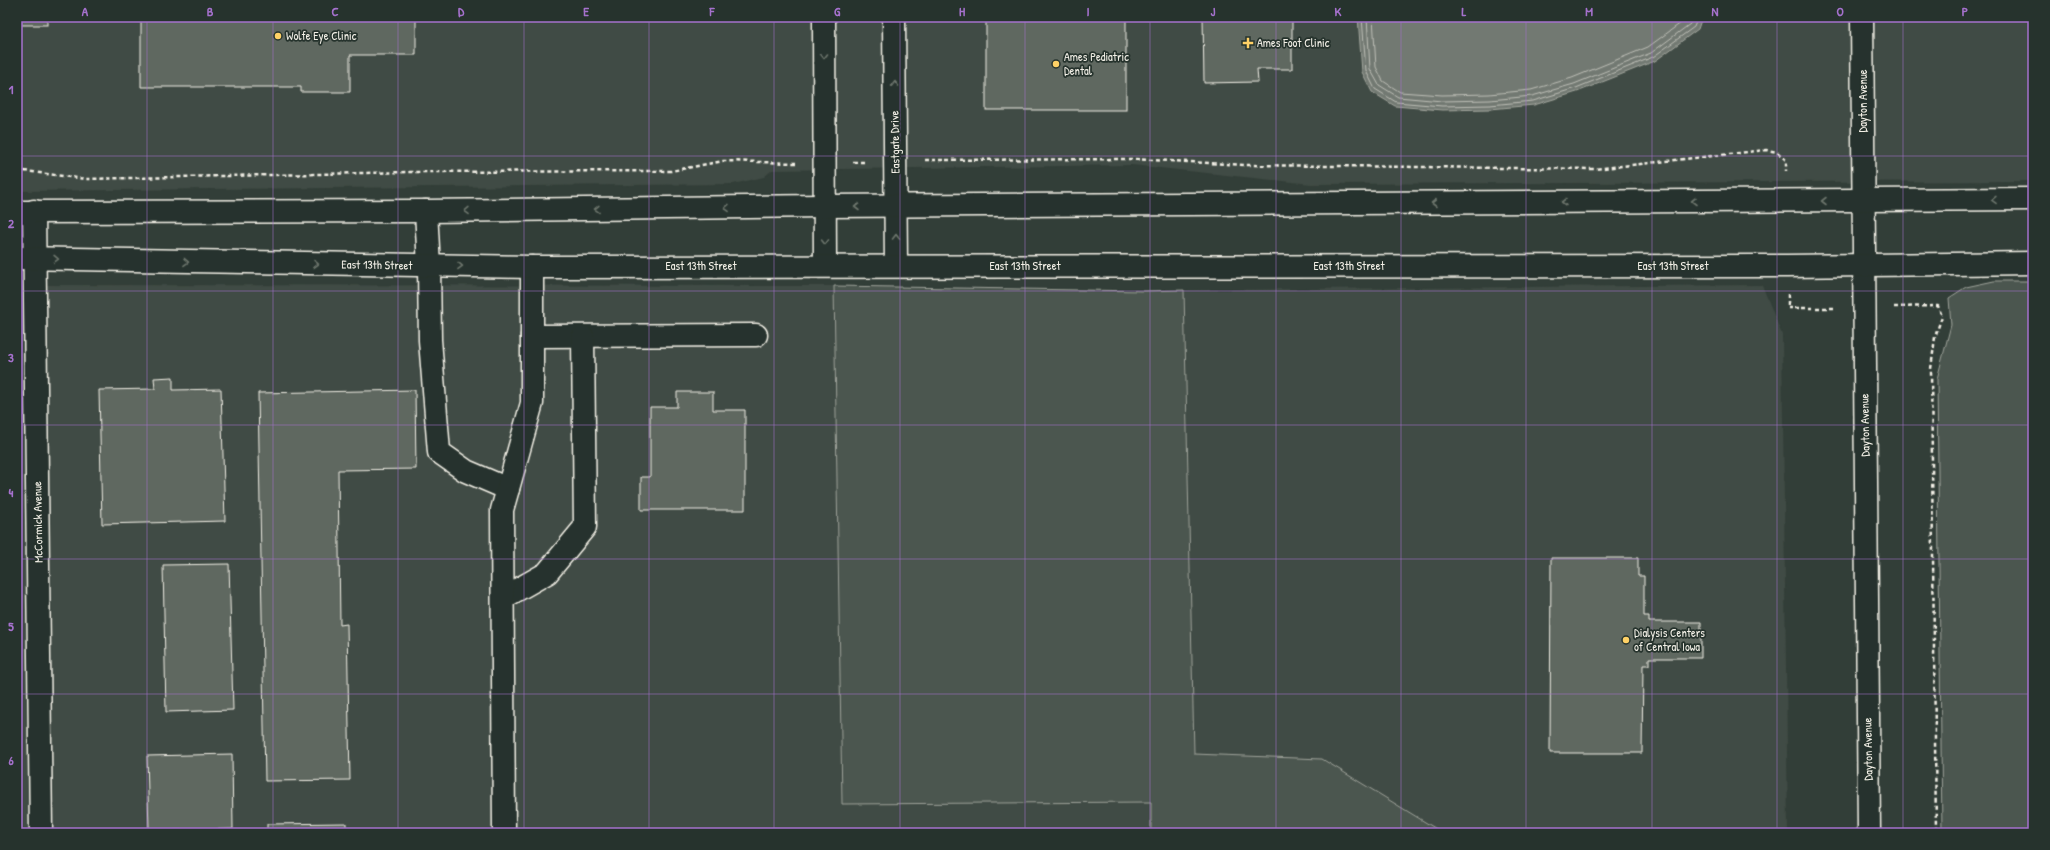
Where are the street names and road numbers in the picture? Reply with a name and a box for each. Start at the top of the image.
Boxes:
street label: Dayton Avenue [1854,69,1871,133]
street label: Eastgate Drive [885,110,904,174]
street label: East 13th Street [341,255,414,274]
street label: East 13th Street [665,257,737,274]
street label: East 13th Street [989,257,1061,274]
street label: East 13th Street [1313,257,1385,274]
street label: East 13th Street [1637,257,1709,274]
street label: Dayton Avenue [1855,393,1874,457]
street label: McCormick Avenue [28,481,47,563]
street label: Dayton Avenue [1858,717,1877,781]

